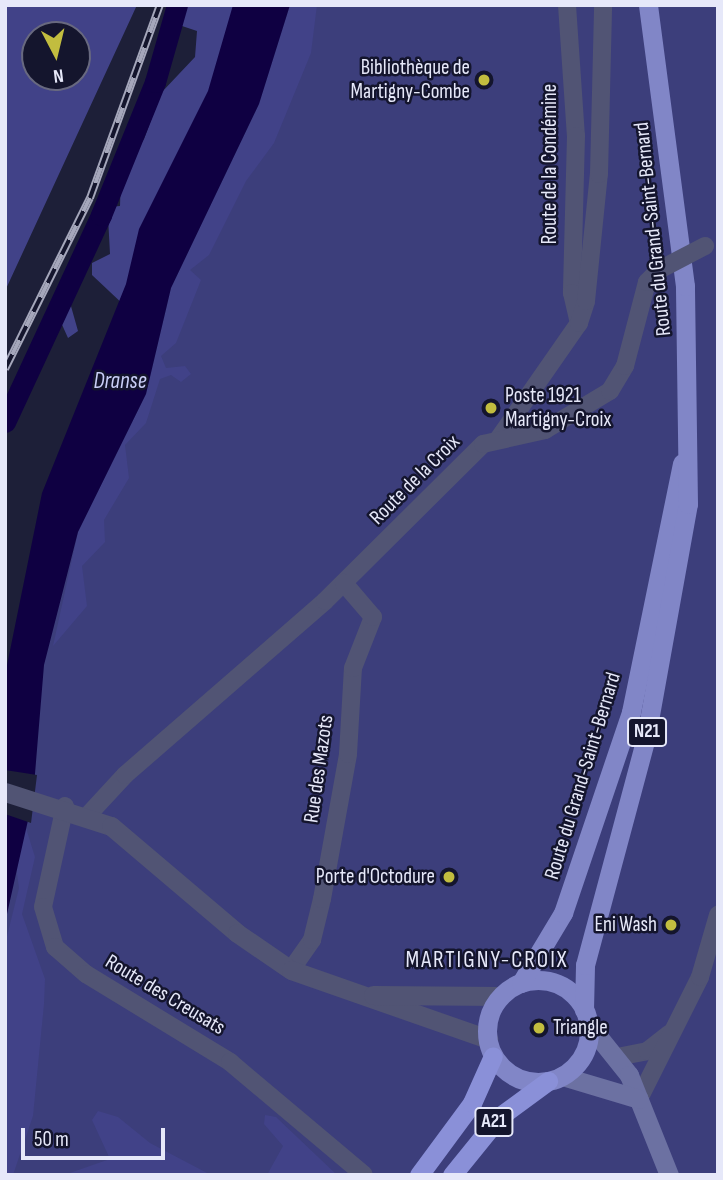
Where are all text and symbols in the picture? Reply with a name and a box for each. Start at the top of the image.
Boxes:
north arrow [21,21,91,91]
place label: Bibliothèque de Martigny-Combe [351,55,470,105]
text: N [52,63,65,87]
marker: Bibliothèque de Martigny-Combe [476,72,492,88]
street label: Route de la Condémine [537,84,563,244]
street label: Route du Grand-Saint-Bernard [629,121,677,337]
water label: Dranse [93,367,147,395]
place label: Poste 1921 Martigny-Croix [505,383,611,433]
marker: Poste 1921 Martigny-Croix [483,400,499,416]
street label: Route de la Croix [365,430,465,530]
street label: Route du Grand-Saint-Bernard [540,670,626,882]
street label: Rue des Mazots [299,713,339,825]
road number: N21 [626,716,668,748]
place label: Porte d'Octodure [316,864,435,890]
marker: Porte d'Octodure [441,869,457,885]
place label: Eni Wash [594,912,657,938]
marker: Eni Wash [663,917,679,933]
district label: MARTIGNY-CROIX [407,946,567,974]
street label: Route des Creusats [100,949,230,1041]
place label: Triangle [553,1015,608,1041]
marker: Triangle [531,1020,547,1036]
road number: A21 [473,1106,515,1138]
scale bar [24,1114,168,1158]
text: 50 m [34,1127,69,1152]

